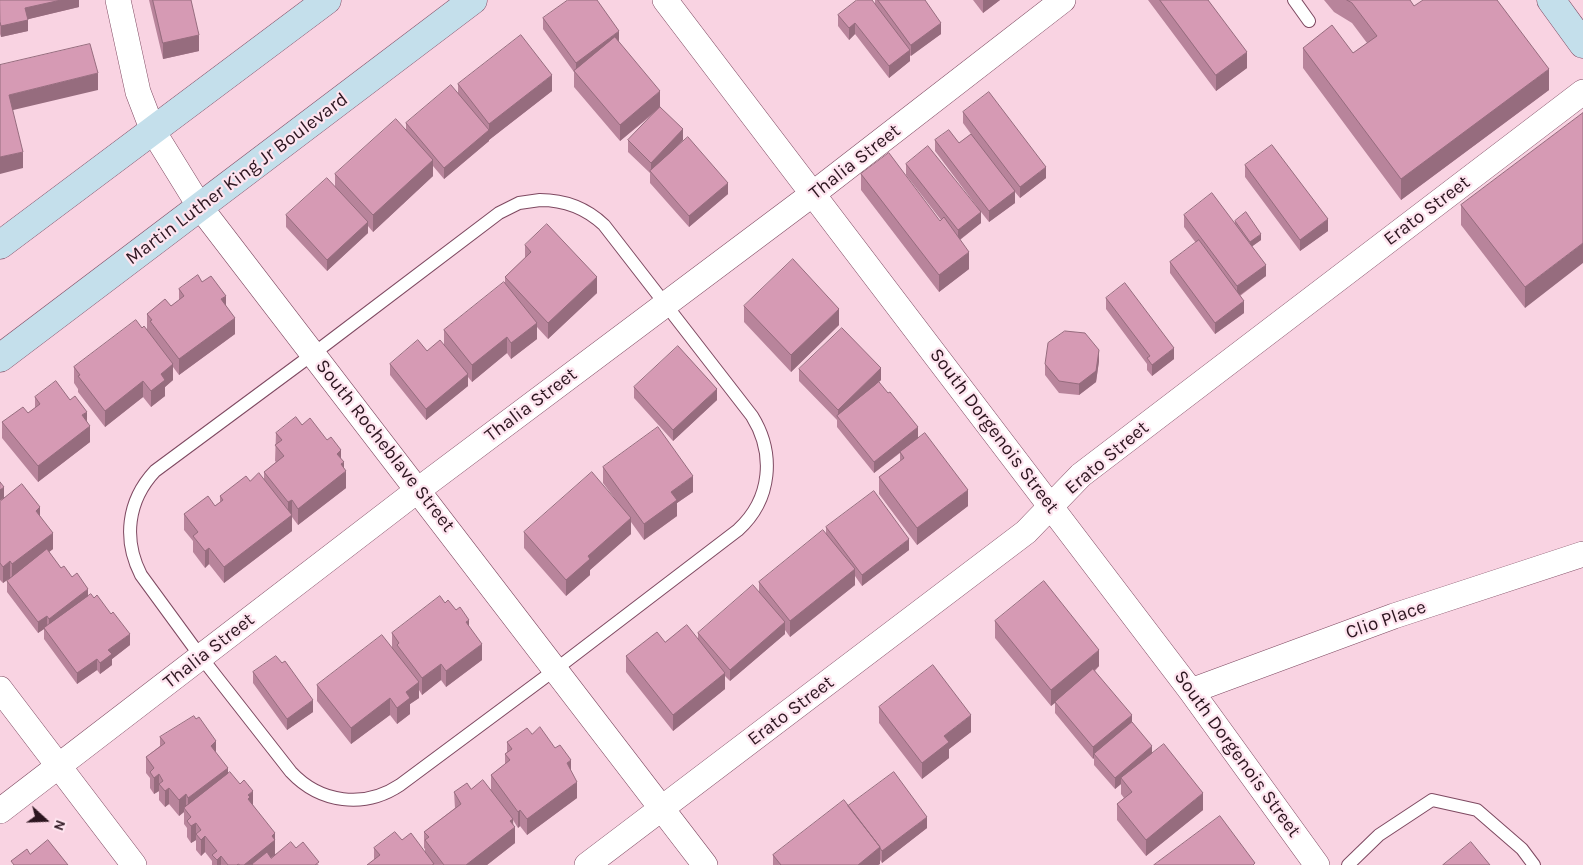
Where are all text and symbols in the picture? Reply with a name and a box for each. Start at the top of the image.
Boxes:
street label: Martin Luther King Jr Boulevard [121,88,353,270]
street label: Thalia Street [805,119,905,205]
street label: Erato Street [1379,171,1475,251]
street label: South Dorgenois Street [925,344,1063,518]
street label: South Rocheblave Street [311,355,459,537]
street label: Thalia Street [480,363,582,447]
street label: Erato Street [1061,416,1153,500]
street label: Clio Place [1343,596,1429,644]
street label: Thalia Street [159,608,259,694]
street label: South Dorgenois Street [1169,666,1305,842]
street label: Erato Street [743,671,839,751]
north arrow [20,795,70,845]
text: N [50,818,69,833]

